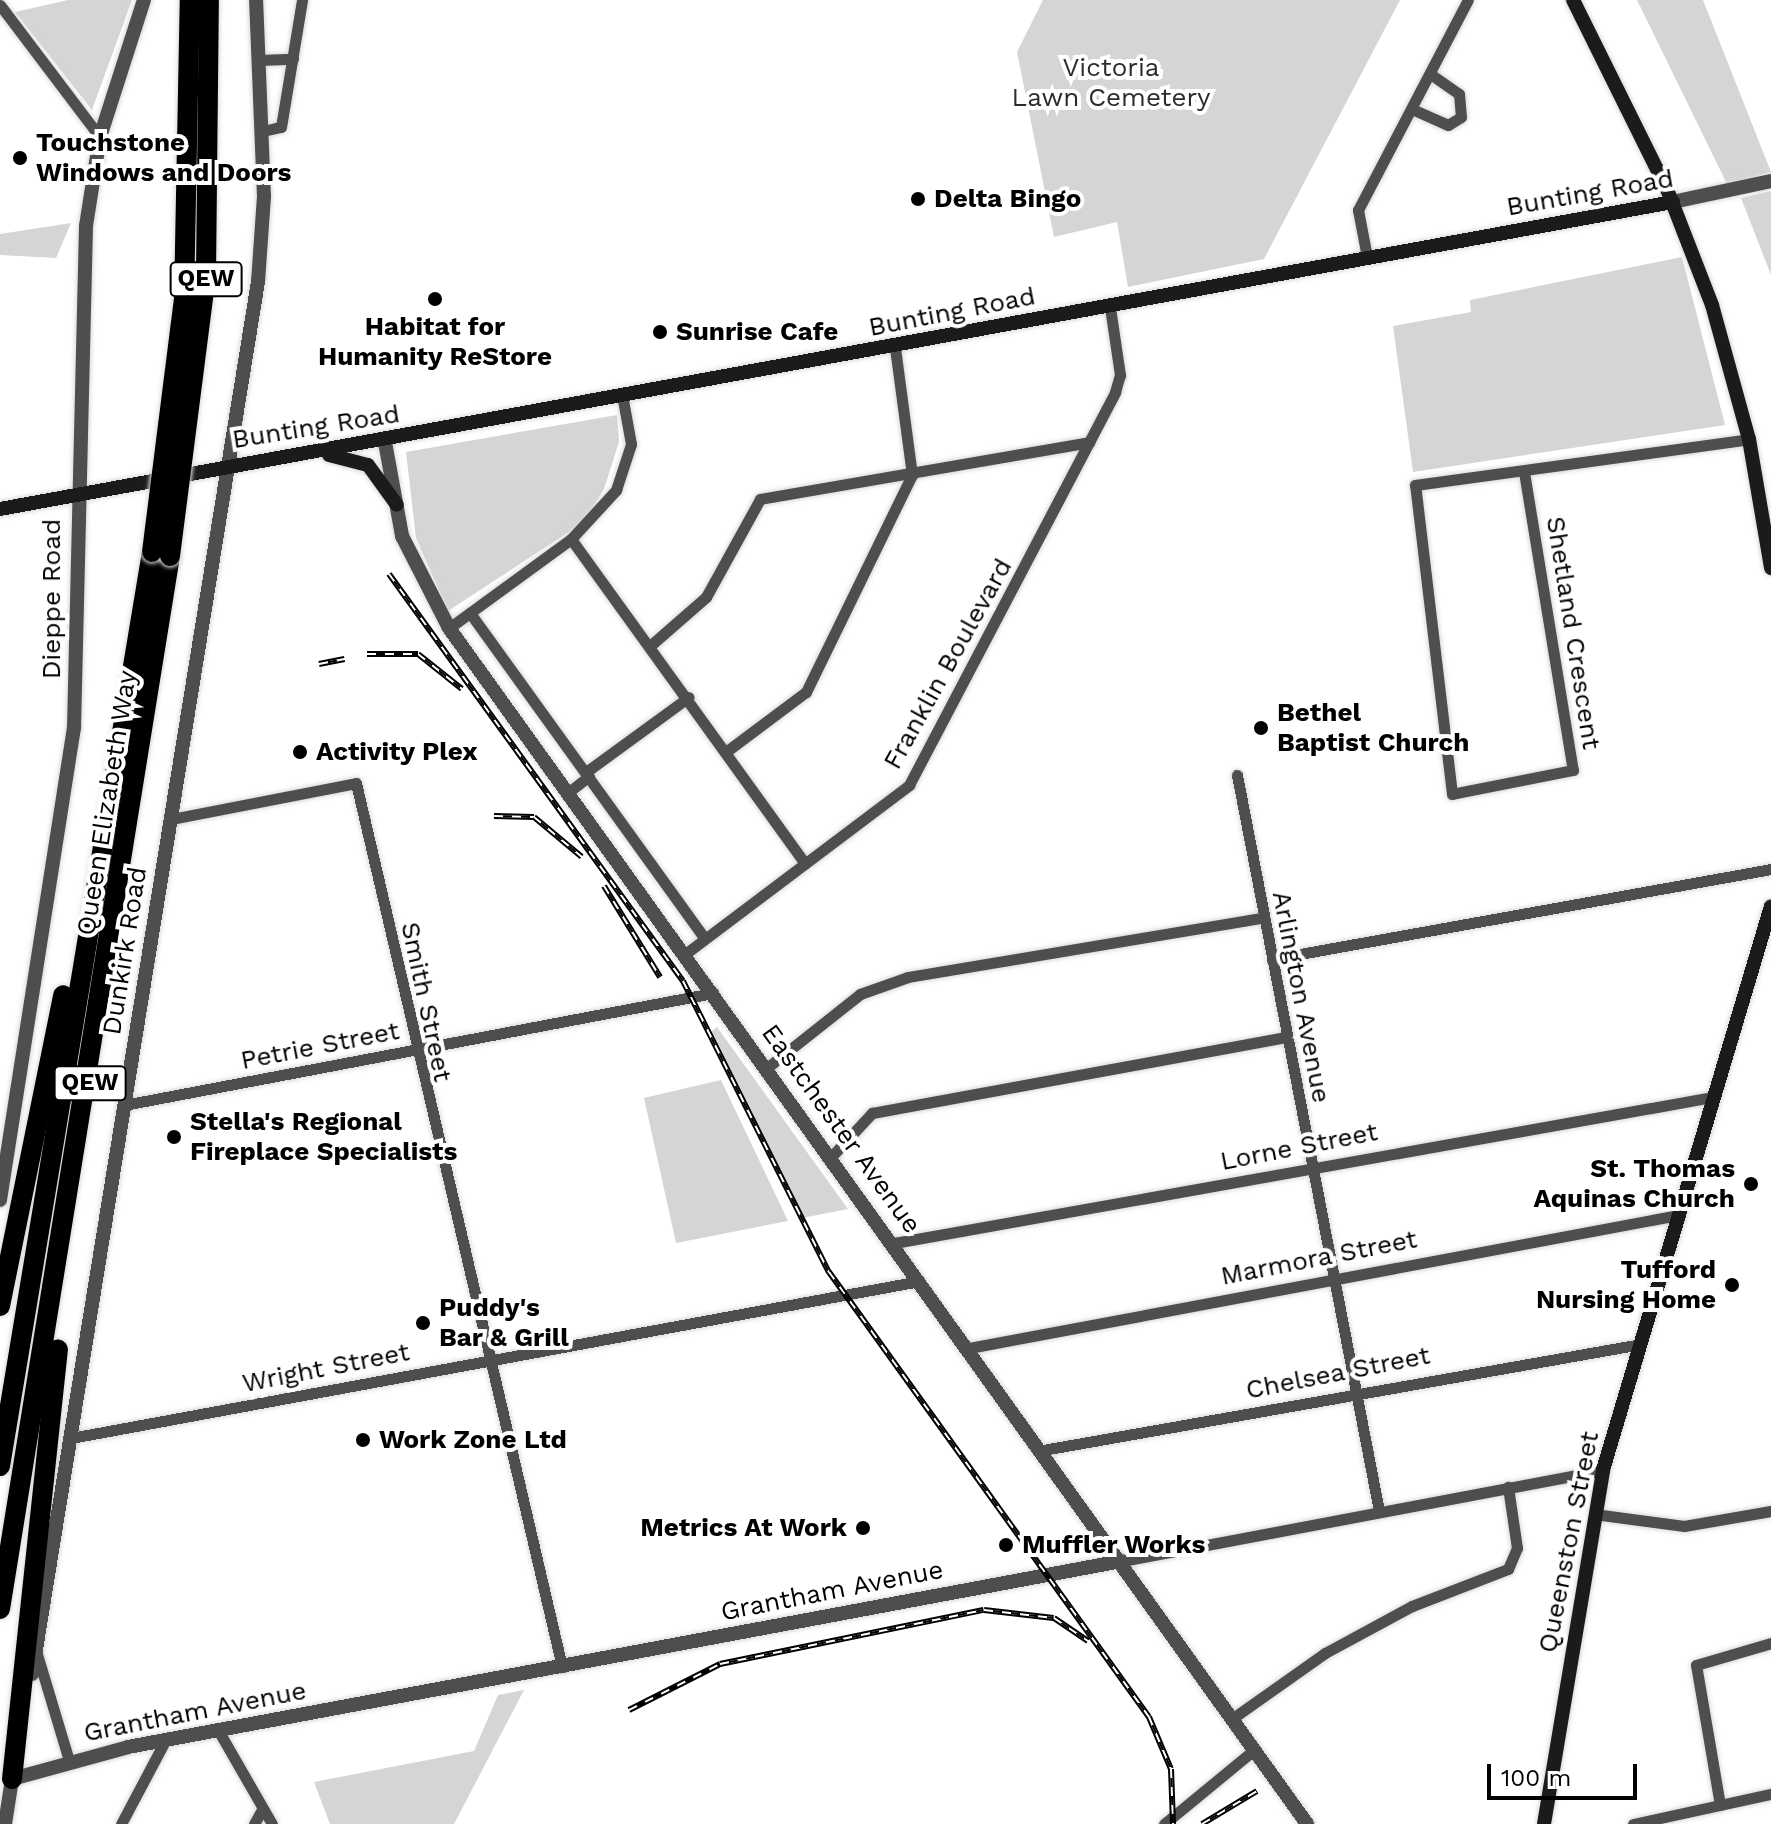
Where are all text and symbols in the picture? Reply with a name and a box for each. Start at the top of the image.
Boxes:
park label: Victoria Lawn Cemetery [1012,52,1210,114]
place label: Touchstone Windows and Doors [36,127,291,188]
marker: Touchstone Windows and Doors [11,149,29,167]
street label: Bunting Road [1504,163,1676,223]
place label: Delta Bingo [934,183,1081,215]
marker: Delta Bingo [909,190,927,208]
road number: QEW [168,259,244,299]
street label: Bunting Road [866,281,1038,343]
marker: Habitat for Humanity ReStore [426,290,444,308]
place label: Habitat for Humanity ReStore [318,311,552,372]
place label: Sunrise Cafe [676,316,838,348]
marker: Sunrise Cafe [651,323,669,341]
street label: Bunting Road [230,398,402,456]
street label: Shetland Crescent [1539,514,1607,752]
street label: Dieppe Road [36,519,68,679]
street label: Franklin Boulevard [877,553,1019,775]
street label: Queen Elizabeth Way [71,668,143,938]
place label: Bethel Baptist Church [1277,697,1469,758]
marker: Bethel Baptist Church [1252,719,1270,737]
place label: Activity Plex [316,736,478,768]
marker: Activity Plex [291,743,309,761]
street label: Dunkirk Road [96,864,154,1038]
street label: Arlington Avenue [1265,888,1337,1106]
street label: Smith Street [394,919,458,1085]
street label: Petrie Street [238,1015,402,1077]
street label: Eastchester Avenue [754,1018,928,1240]
road number: QEW [52,1063,128,1103]
place label: Stella's Regional Fireplace Specialists [190,1106,457,1168]
street label: Lorne Street [1218,1116,1380,1178]
marker: Stella's Regional Fireplace Specialists [165,1128,183,1146]
place label: St. Thomas Aquinas Church [1534,1153,1735,1214]
marker: St. Thomas Aquinas Church [1742,1175,1760,1193]
street label: Marmora Street [1218,1224,1420,1292]
place label: Tufford Nursing Home [1536,1254,1716,1316]
marker: Tufford Nursing Home [1723,1276,1741,1294]
place label: Puddy's Bar & Grill [439,1292,569,1354]
marker: Puddy's Bar & Grill [414,1314,432,1332]
street label: Wright Street [240,1337,412,1399]
street label: Chelsea Street [1243,1340,1433,1406]
place label: Work Zone Ltd [379,1424,567,1456]
street label: Queenston Street [1532,1429,1606,1655]
marker: Work Zone Ltd [354,1431,372,1449]
place label: Metrics At Work [639,1512,847,1544]
marker: Metrics At Work [854,1519,872,1537]
place label: Muffler Works [1022,1529,1206,1561]
marker: Muffler Works [997,1536,1015,1554]
street label: Grantham Avenue [718,1554,946,1628]
street label: Grantham Avenue [81,1675,309,1749]
scale bar [1491,1748,1641,1798]
text: 100 m [1501,1764,1571,1792]

